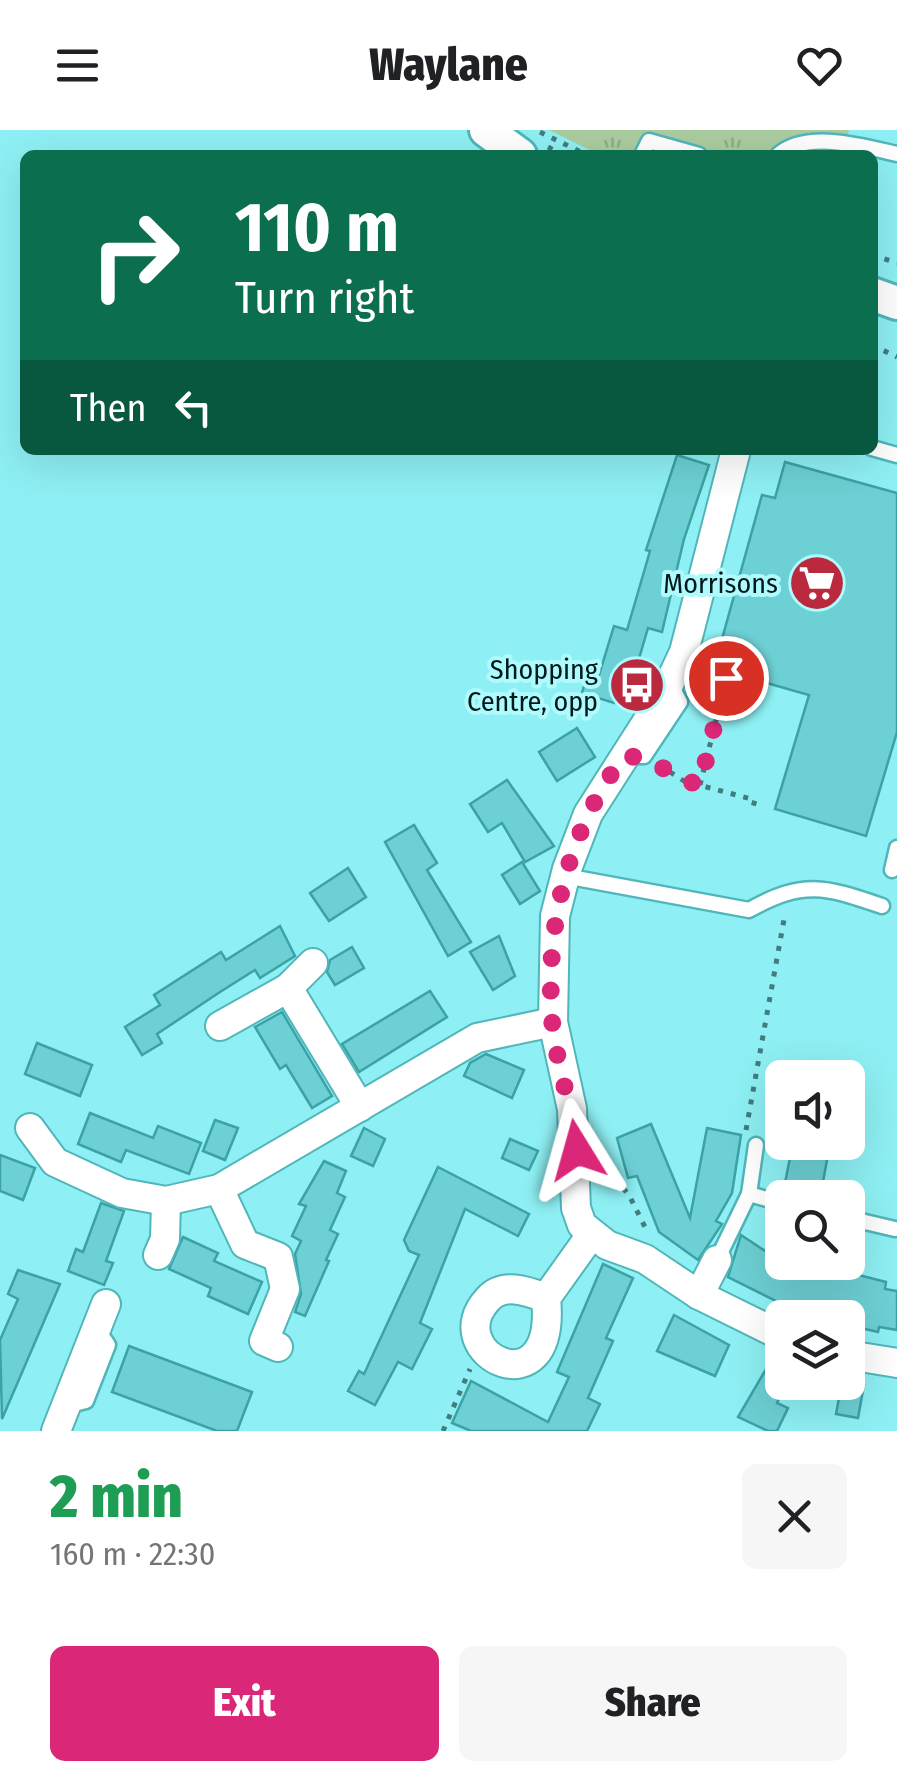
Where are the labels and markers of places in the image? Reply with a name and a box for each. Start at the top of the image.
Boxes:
supermarket icon: Morrisons [787,553,847,613]
place label: Morrisons [663,567,778,600]
pin [684,636,769,721]
place label: Shopping Centre, opp [467,653,599,718]
bus stop icon: Shopping Centre, opp [607,655,667,715]

